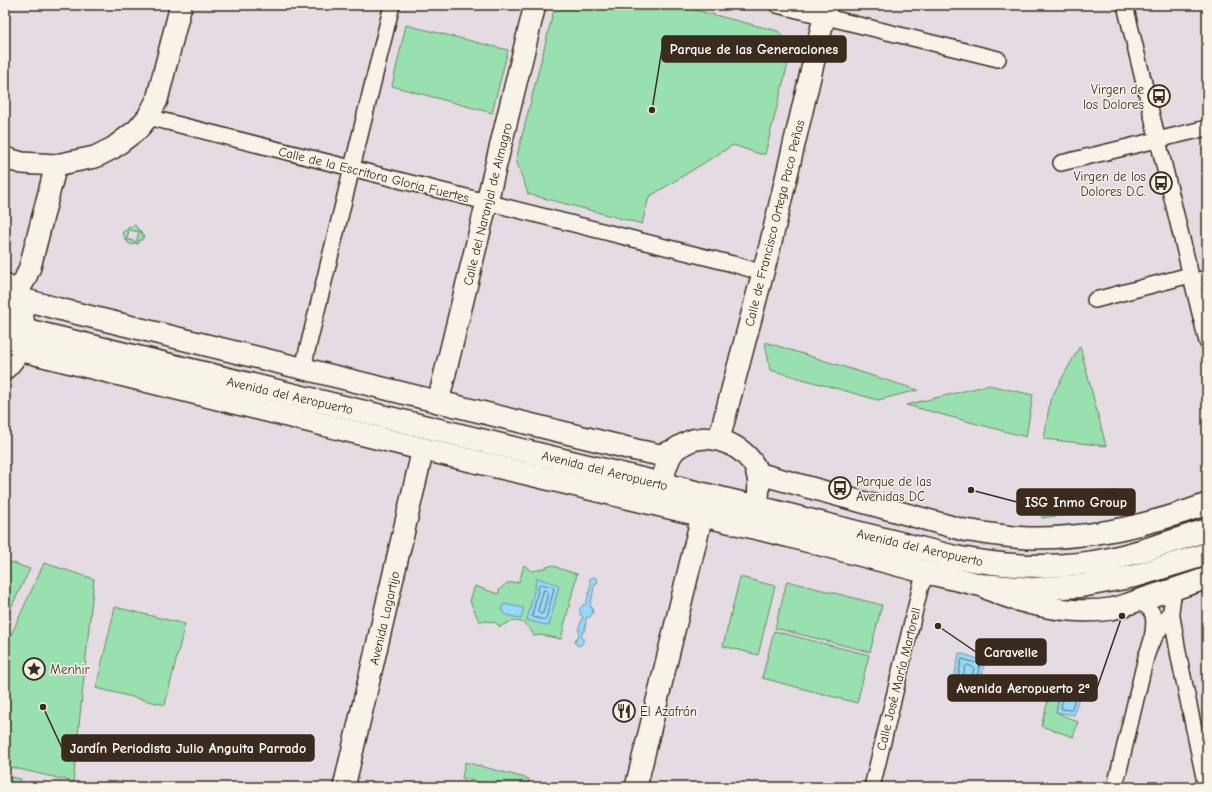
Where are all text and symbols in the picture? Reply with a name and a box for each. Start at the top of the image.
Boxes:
callout: Parque de las Generaciones [662,36,846,62]
text: Parque de las Generaciones [670,41,838,58]
place label: Virgen de los Dolores [1083,82,1144,112]
bus stop icon: Virgen de los Dolores [1146,83,1172,109]
street label: Calle de Francisco Ortega Paco Peñas [742,118,807,328]
street label: Calle del Naranjal de Almagro [460,121,515,287]
street label: Calle de la Escritora Gloria Fuertes [277,144,471,205]
place label: Virgen de los Dolores D.C. [1074,169,1146,199]
bus stop icon: Virgen de los Dolores D.C. [1148,170,1174,196]
street label: Avenida del Aeropuerto [225,374,355,417]
street label: Avenida del Aeropuerto [540,448,670,493]
place label: Parque de las Avenidas DC [856,474,931,504]
bus stop icon: Parque de las Avenidas DC [827,475,853,501]
callout: ISG Inmo Group [1017,489,1135,515]
text: ISG Inmo Group [1025,494,1127,511]
street label: Avenida del Aeropuerto [855,526,985,569]
street label: Avenida Lagartijo [366,570,403,666]
street label: Calle José María Martorell [873,606,924,752]
callout: Caravelle [976,639,1046,665]
text: Caravelle [984,644,1038,661]
place icon: Menhir [21,656,47,682]
place label: Menhir [50,662,91,677]
callout: Avenida Aeropuerto 2ª [948,675,1097,701]
text: Avenida Aeropuerto 2ª [956,680,1090,697]
restaurant icon: El Azafrán [611,698,637,724]
place label: El Azafrán [640,704,697,719]
callout: Jardín Periodista Julio Anguita Parrado [62,735,314,761]
text: Jardín Periodista Julio Anguita Parrado [70,740,306,757]

